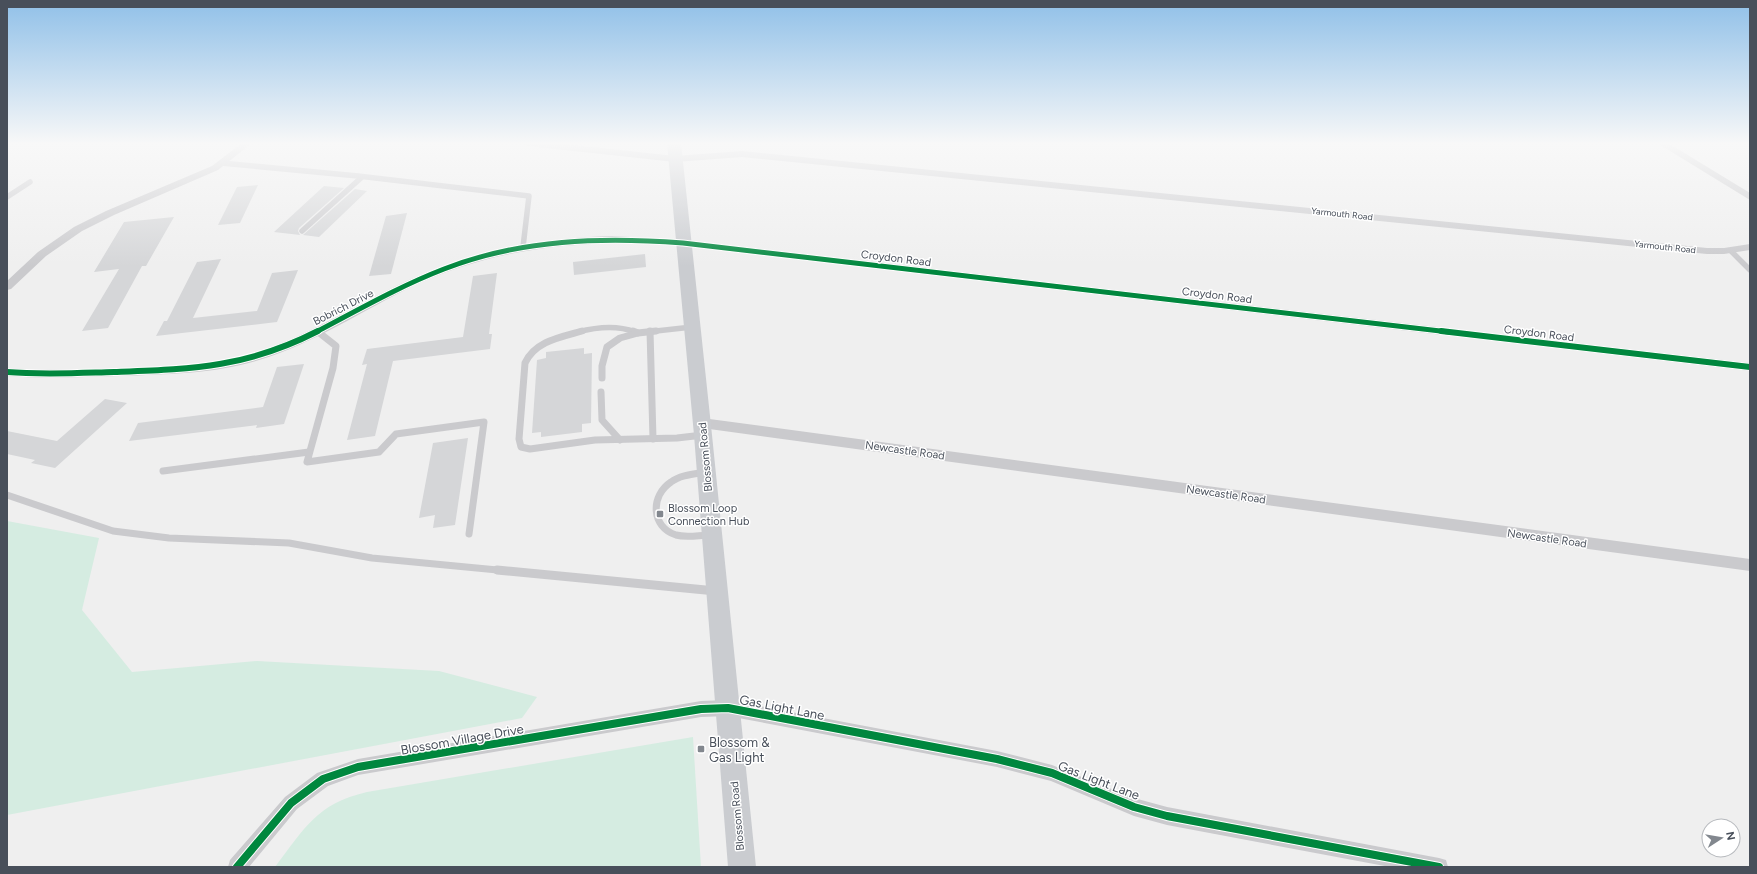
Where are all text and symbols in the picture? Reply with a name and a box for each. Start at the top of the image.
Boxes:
street label: Yarmouth Road [1311,205,1373,222]
street label: Yarmouth Road [1634,238,1696,255]
street label: Croydon Road [860,248,932,269]
street label: Croydon Road [1181,285,1253,306]
street label: Bobrich Drive [311,287,376,328]
street label: Croydon Road [1503,323,1575,344]
street label: Blossom Road [696,422,715,492]
street label: Newcastle Road [864,438,946,463]
street label: Newcastle Road [1185,482,1267,507]
place label: Blossom Loop Connection Hub [668,502,749,528]
marker: Blossom Loop Connection Hub [655,509,665,519]
street label: Newcastle Road [1506,526,1588,551]
street label: Gas Light Lane [738,692,826,723]
street label: Blossom Village Drive [399,721,525,758]
place label: Blossom & Gas Light [709,735,770,765]
marker: Blossom & Gas Light [696,744,706,754]
street label: Gas Light Lane [1056,758,1142,803]
street label: Blossom Road [728,781,747,851]
north arrow [1701,818,1741,858]
text: N [1723,831,1738,842]

